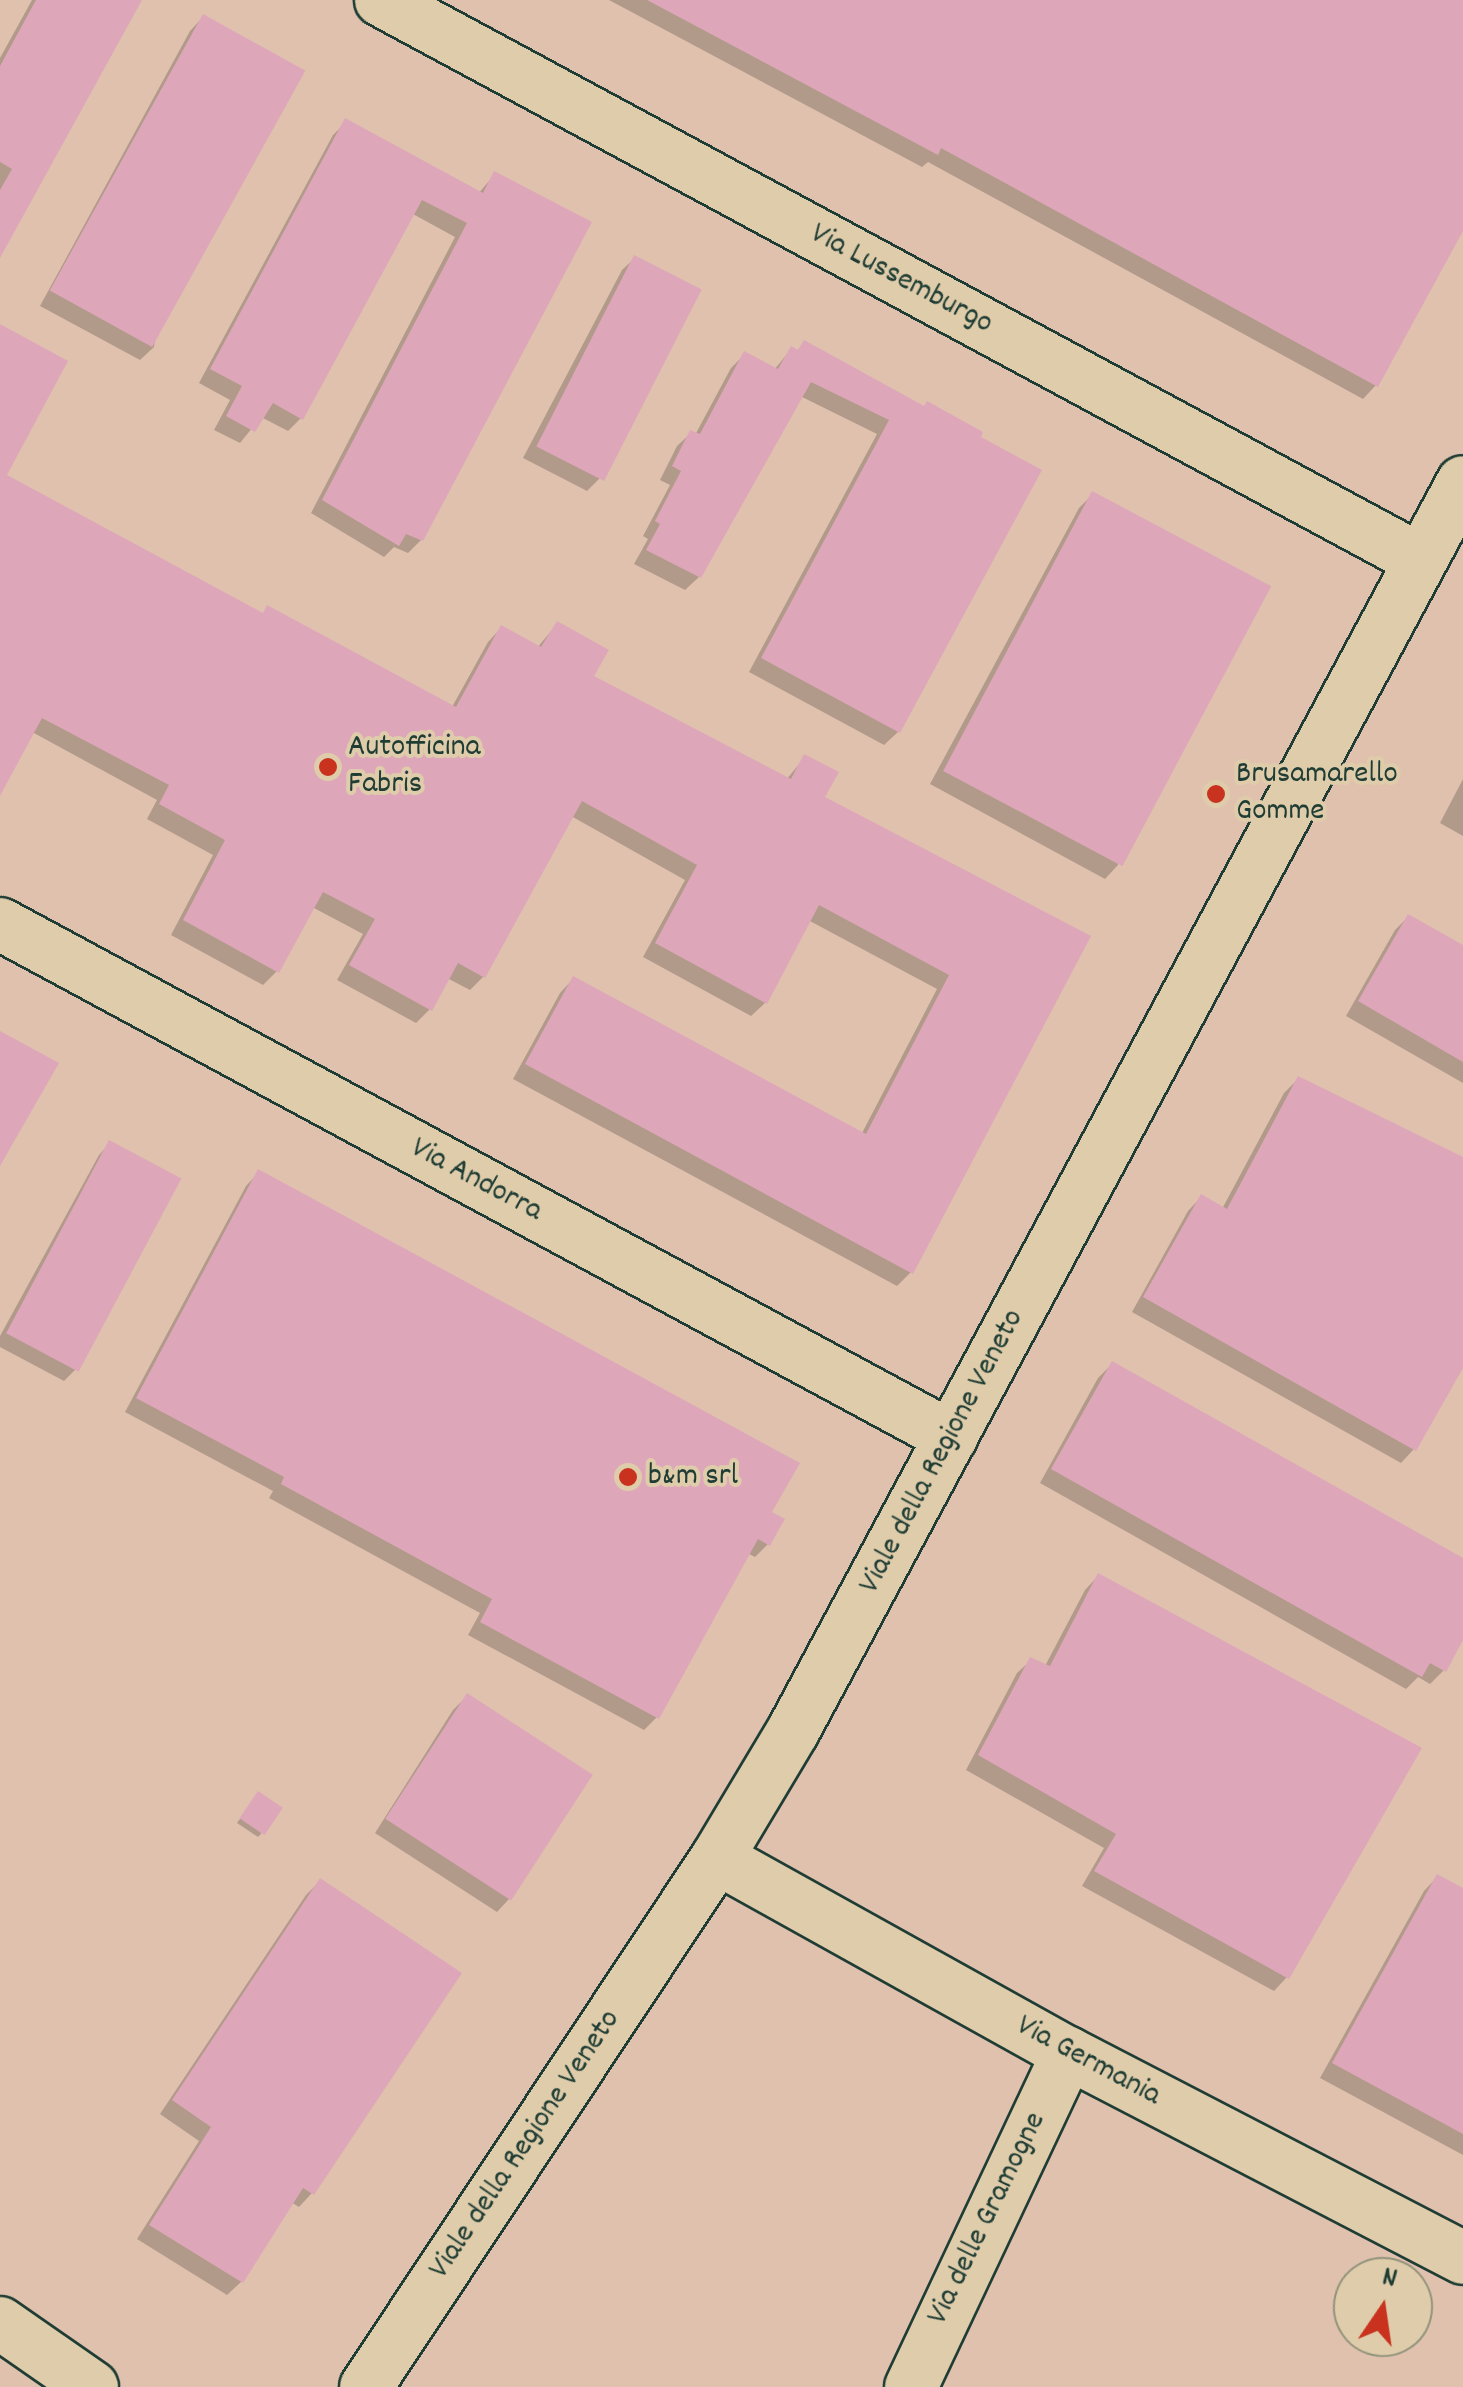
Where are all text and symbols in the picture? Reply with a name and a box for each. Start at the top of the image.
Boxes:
street label: Via Lussemburgo [803,216,999,344]
place label: Autofficina Fabris [348,730,480,805]
marker: Autofficina Fabris [317,756,339,778]
place label: Brusamarello Gomme [1236,757,1398,832]
marker: Brusamarello Gomme [1205,783,1227,805]
street label: Via Andorra [403,1130,549,1232]
street label: Viale della Regione Veneto [852,1303,1034,1601]
place label: b&m srl [648,1458,738,1496]
marker: b&m srl [617,1466,639,1488]
street label: Viale della Regione Veneto [422,2003,630,2287]
street label: Via Germania [1009,2008,1167,2116]
street label: Via delle Gramogne [920,2107,1056,2331]
north arrow [1333,2257,1433,2357]
text: N [1378,2259,1401,2301]

